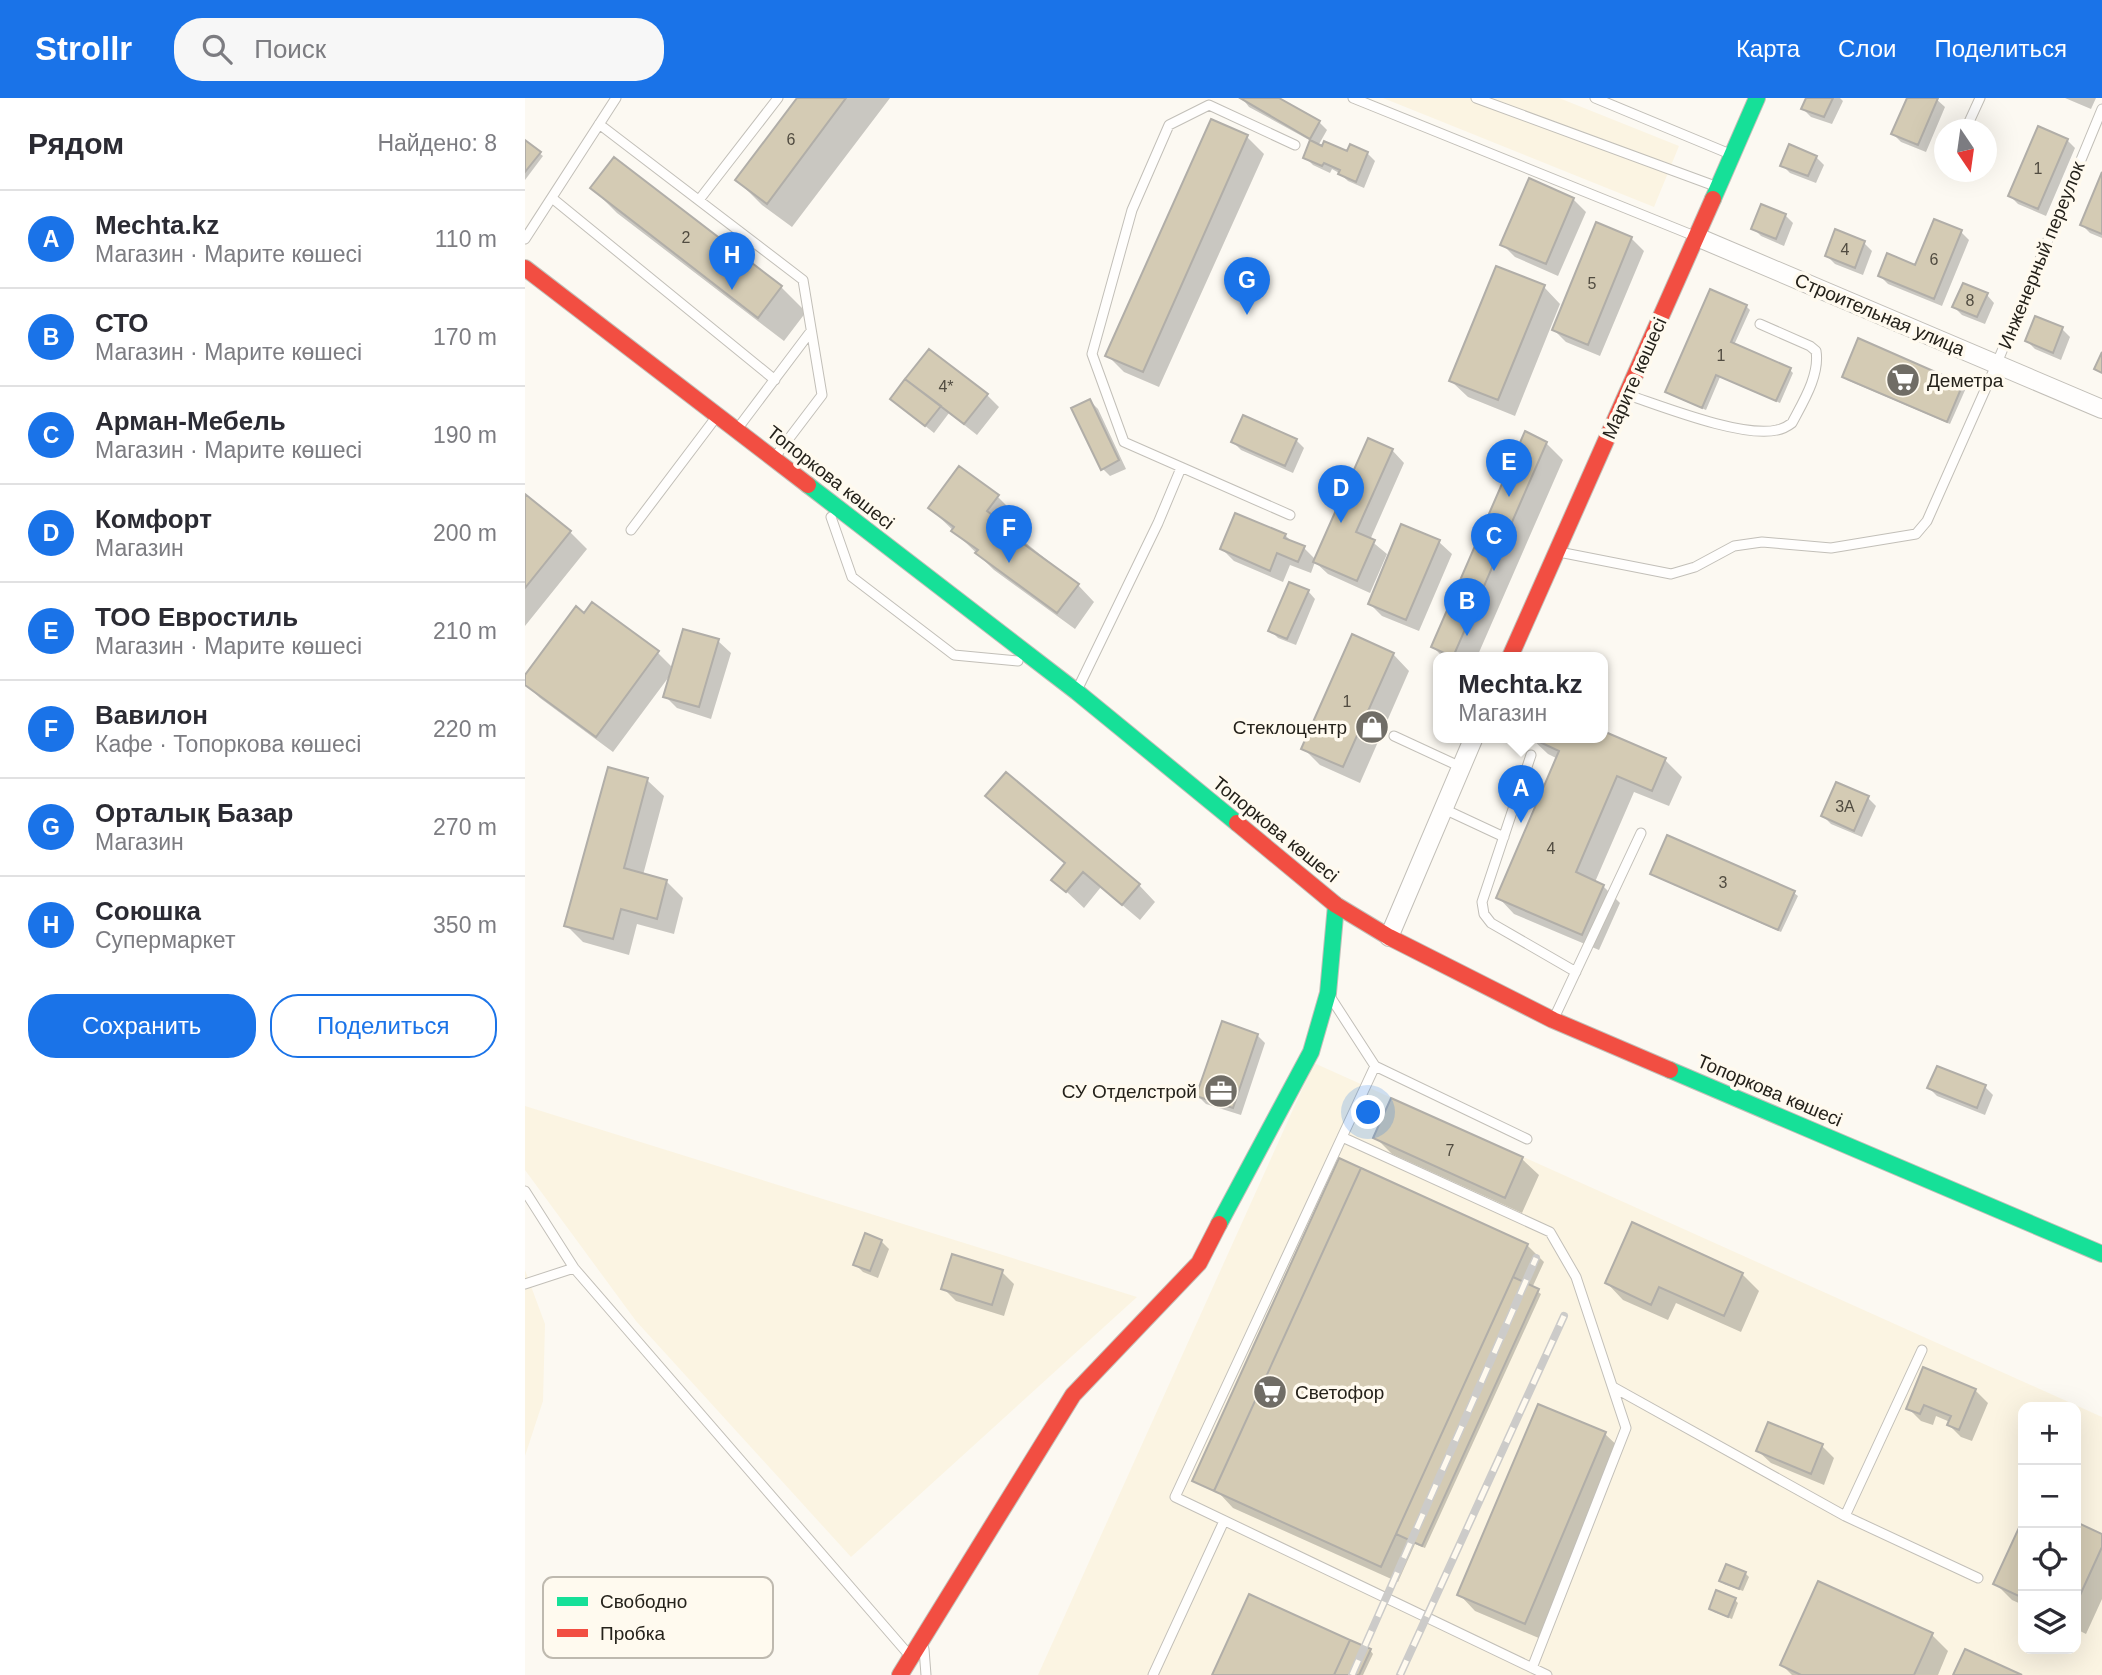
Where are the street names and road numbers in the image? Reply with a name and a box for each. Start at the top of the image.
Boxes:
street label: Инженерный переулок [1994,158,2089,352]
street label: Строительная улица [1792,269,1968,360]
street label: Марите көшесі [1598,314,1671,442]
street label: Топоркова көшесі [763,421,898,533]
street label: Топоркова көшесі [1209,772,1343,886]
street label: Топоркова көшесі [1694,1050,1845,1130]

